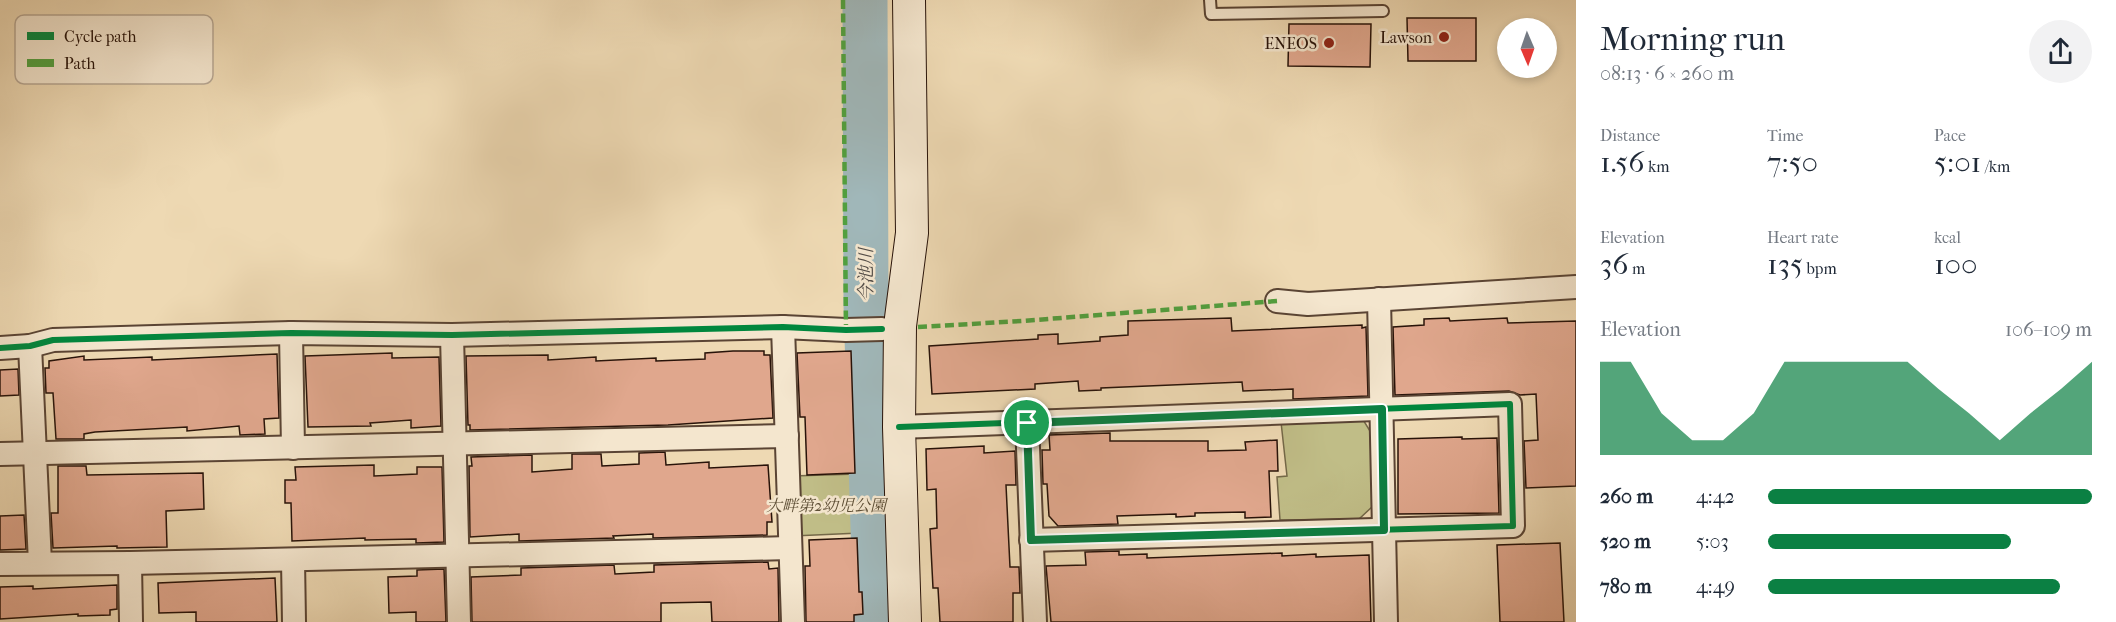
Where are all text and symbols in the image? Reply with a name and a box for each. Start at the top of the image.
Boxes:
legend [15,15,213,84]
north arrow [1497,18,1557,78]
map controls [1497,18,1557,78]
text: Morning run [1600,20,1785,59]
button: share [2029,20,2092,83]
text: Cycle path [64,27,136,46]
place label: Lawson [1380,28,1433,47]
marker: Lawson [1437,30,1451,44]
place label: ENEOS [1264,34,1317,53]
marker: ENEOS [1322,36,1336,50]
text: Path [64,54,96,73]
text: 08:13 · 6 × 260 m [1600,62,1734,85]
text: Distance [1600,126,1660,145]
text: Time [1767,126,1803,145]
text: Pace [1934,126,1966,145]
text: 1.56 [1600,145,1645,180]
text: 7:50 [1767,145,1818,180]
text: 5:01 [1934,145,1981,180]
text: km [1645,157,1669,176]
text: /km [1981,157,2010,176]
text: Elevation [1600,228,1665,247]
text: Heart rate [1767,228,1839,247]
text: kcal [1934,228,1961,247]
water label: 今池川 [856,246,877,302]
text: 36 [1600,247,1629,282]
text: 135 [1767,247,1803,282]
text: 100 [1934,247,1978,282]
text: m [1629,259,1645,278]
text: bpm [1803,259,1837,278]
text: Elevation [1600,318,1681,341]
text: 106–109 m [2005,318,2092,341]
pin [1001,397,1052,448]
icon: arrive [1010,406,1043,439]
text: 260 m [1600,485,1653,508]
text: 4:42 [1696,485,1735,508]
park label: 大畔第2幼児公園 [766,496,889,515]
text: 520 m [1600,530,1651,553]
text: 5:03 [1696,530,1729,553]
text: 780 m [1600,575,1652,598]
text: 4:49 [1696,575,1735,598]

